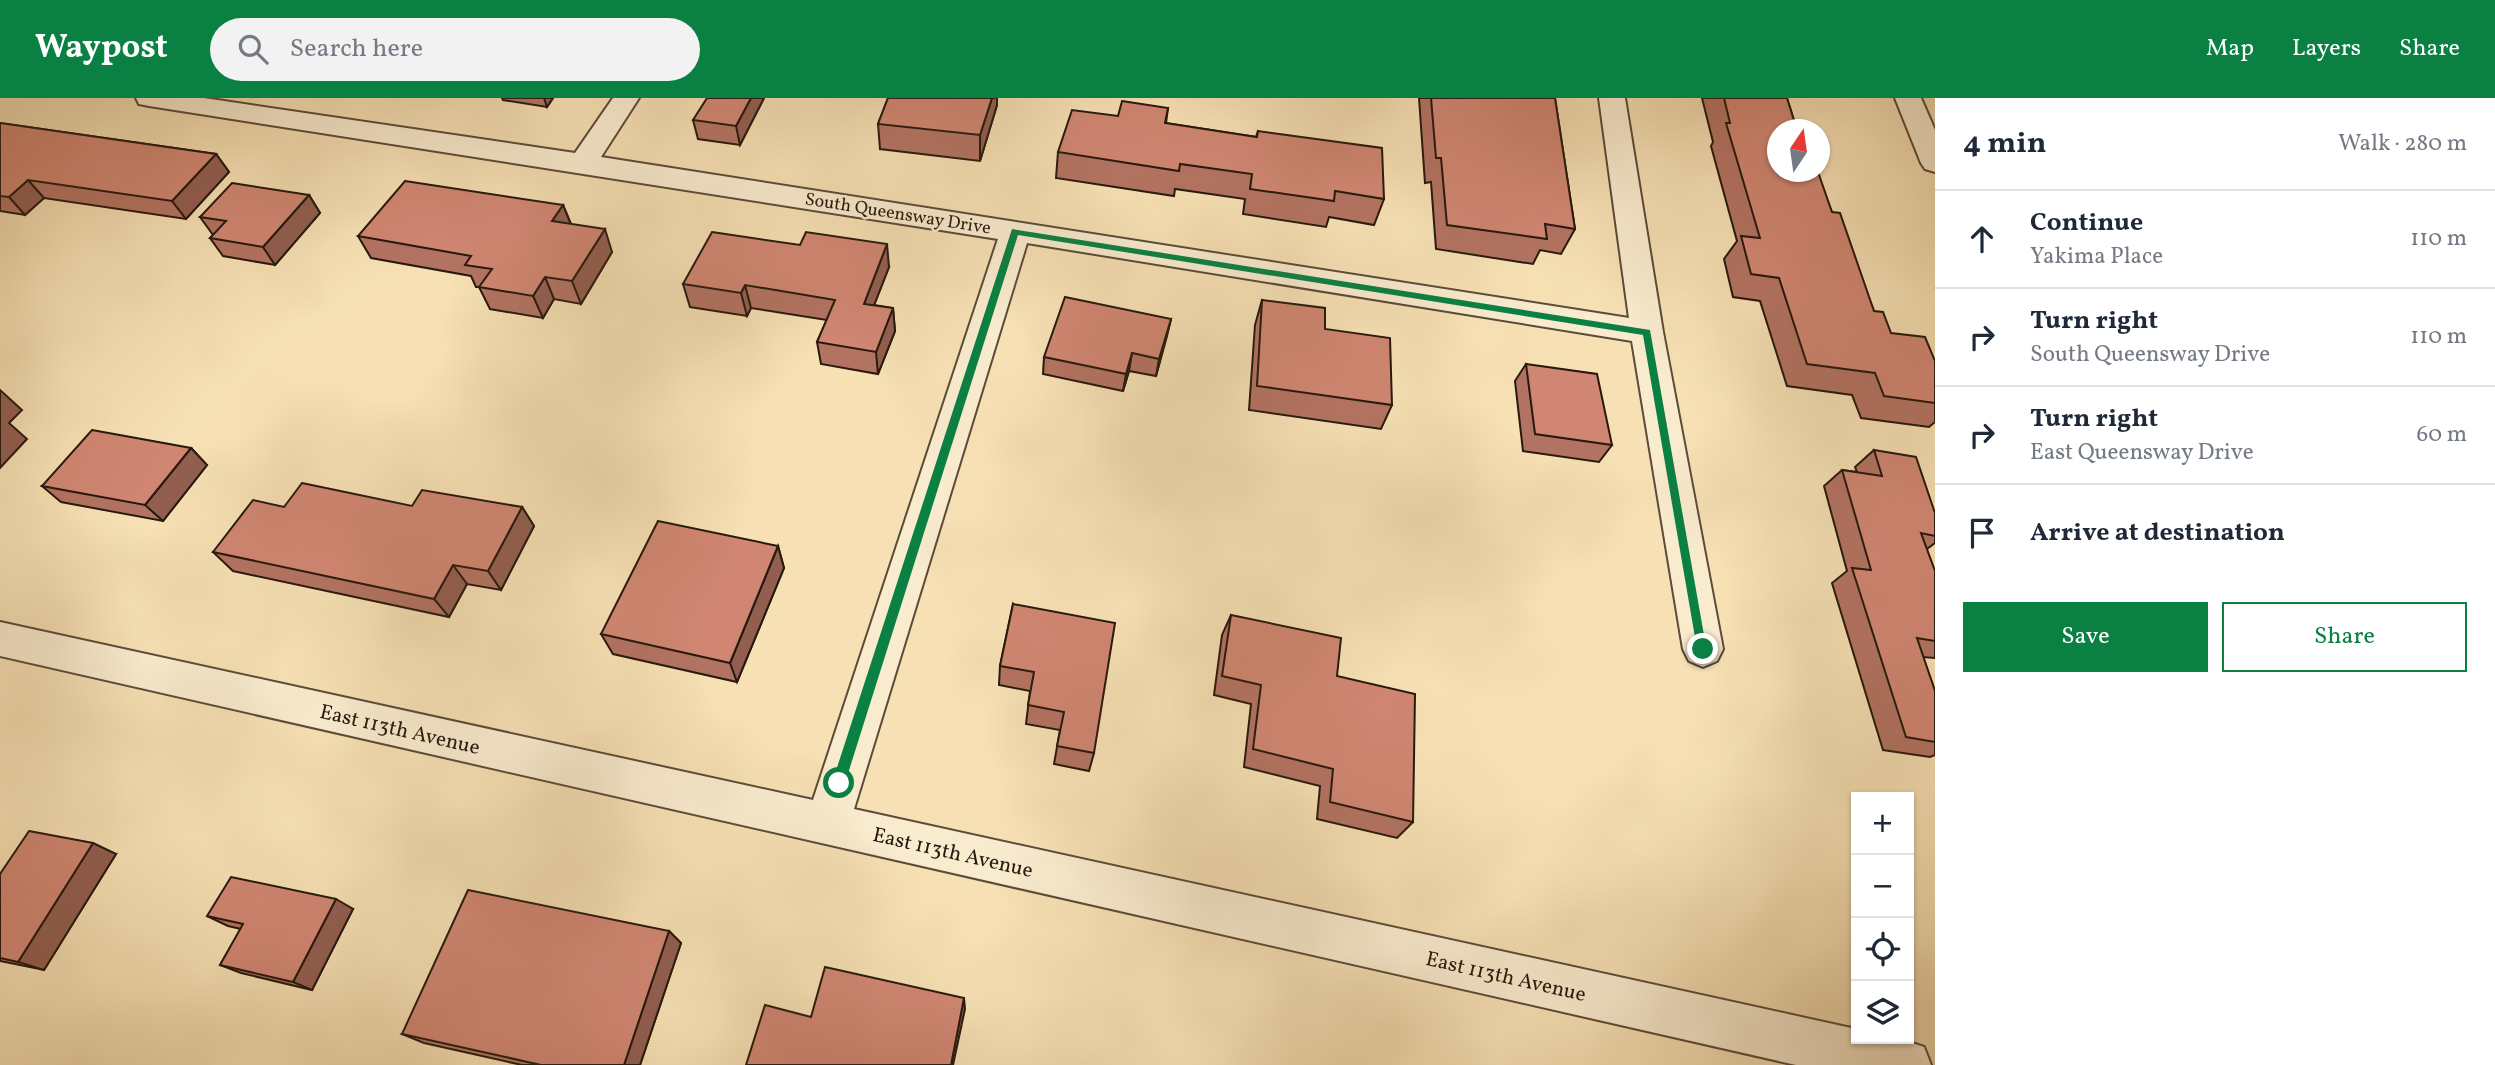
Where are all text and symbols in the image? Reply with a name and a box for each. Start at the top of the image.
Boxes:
search box [210,18,700,81]
text: Waypost [35,26,168,72]
icon: search [234,30,272,68]
text: Search here [290,31,423,67]
text: Map [2206,32,2254,66]
text: Layers [2292,32,2361,66]
text: Share [2399,32,2460,66]
north arrow [1767,119,1830,182]
text: 4 min [1963,123,2047,165]
text: Walk · 280 m [2338,128,2467,160]
street label: South Queensway Drive [803,187,993,242]
text: Continue [2030,205,2143,241]
icon: ahead [1963,220,2001,258]
text: 110 m [2410,223,2467,255]
text: Yakima Place [2030,241,2163,273]
text: Turn right [2030,303,2158,339]
icon: right [1963,318,2001,356]
text: 110 m [2410,321,2467,353]
text: South Queensway Drive [2030,339,2270,371]
text: Turn right [2030,401,2158,437]
icon: right [1963,416,2001,454]
text: 60 m [2417,419,2467,451]
text: East Queensway Drive [2030,437,2254,469]
icon: arrive [1963,514,2001,552]
text: Arrive at destination [2030,515,2285,551]
button: Save [1963,602,2208,672]
button: Share [2222,602,2467,672]
route end [1687,633,1718,664]
street label: East 113th Avenue [317,698,483,763]
route start [823,767,854,798]
map controls [1851,792,1914,1044]
button: + [1851,792,1914,855]
street label: East 113th Avenue [870,821,1036,886]
button: − [1851,855,1914,918]
button: locate [1851,918,1914,981]
street label: East 113th Avenue [1423,945,1589,1010]
button: layers [1851,981,1914,1044]

